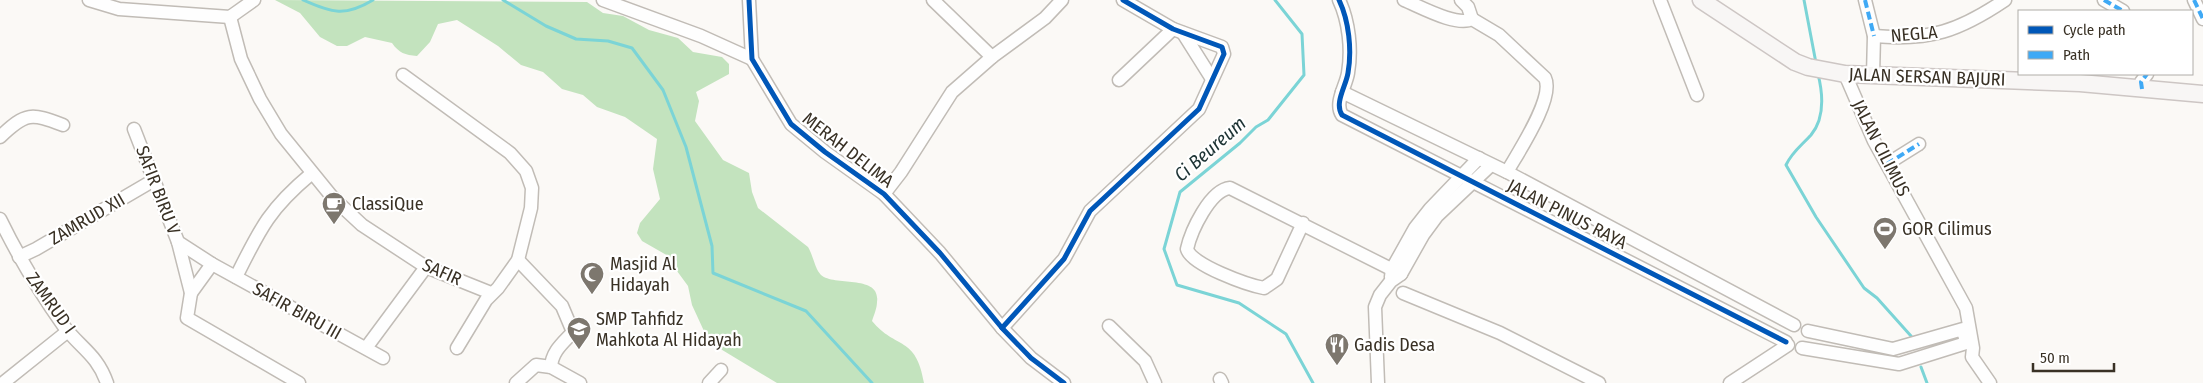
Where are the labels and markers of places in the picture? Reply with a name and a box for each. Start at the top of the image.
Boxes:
cafe icon: ClassiQue [321,191,347,225]
place label: ClassiQue [352,193,424,215]
sports icon: GOR Cilimus [1872,216,1898,250]
place label: GOR Cilimus [1902,218,1992,240]
place label: Masjid Al Hidayah [610,253,677,296]
mosque icon: Masjid Al Hidayah [579,261,605,295]
place label: SMP Tahfidz Mahkota Al Hidayah [596,308,742,351]
school or university icon: SMP Tahfidz Mahkota Al Hidayah [566,316,592,350]
restaurant icon: Gadis Desa [1324,332,1350,366]
place label: Gadis Desa [1354,334,1435,356]

